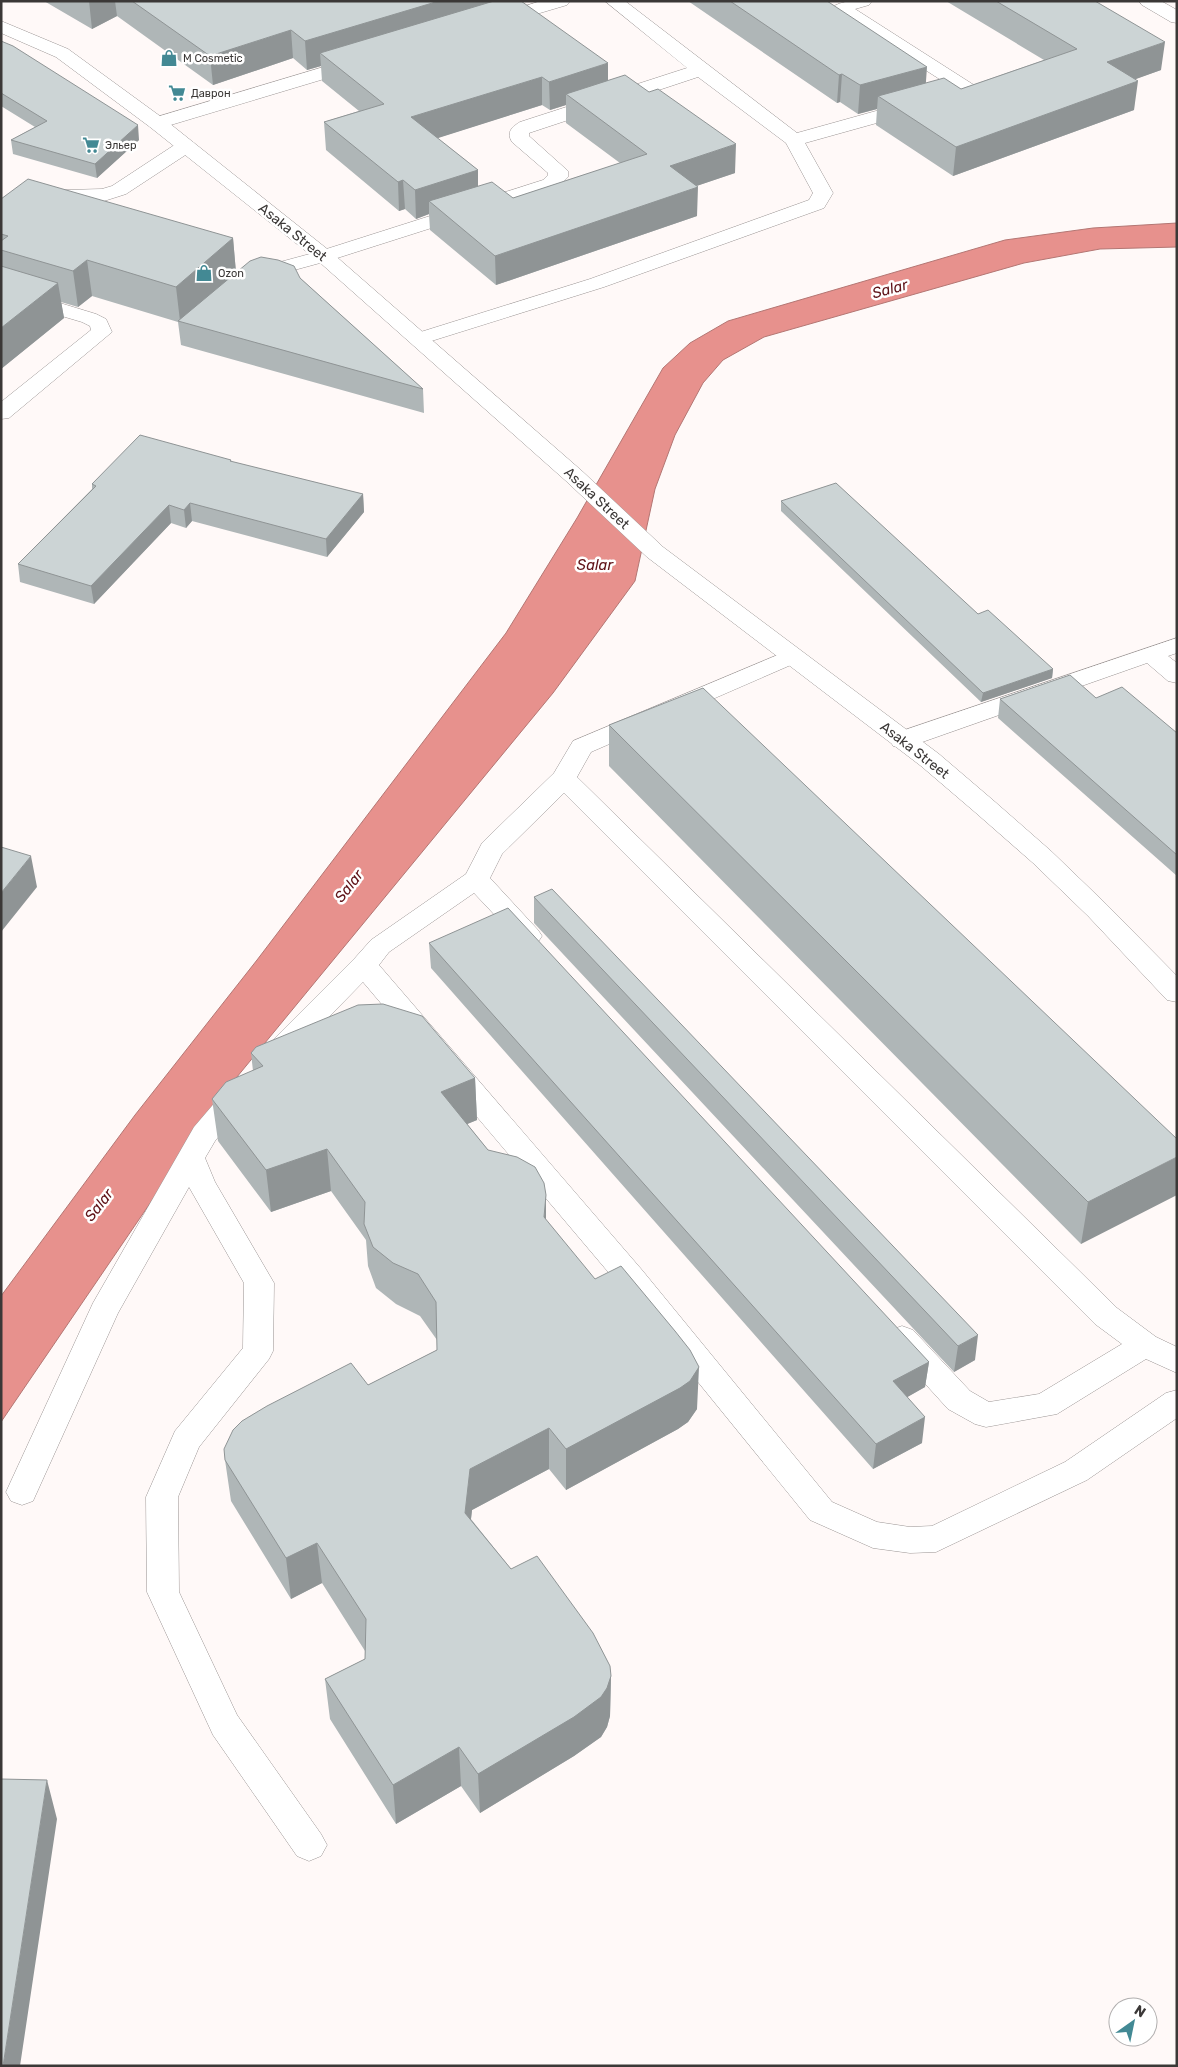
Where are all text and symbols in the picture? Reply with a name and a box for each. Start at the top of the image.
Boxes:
shop icon: M Cosmetic [159,48,179,68]
place label: M Cosmetic [183,52,243,65]
supermarket icon: Даврон [167,83,187,103]
place label: Даврон [191,87,231,100]
supermarket icon: Эльер [81,135,101,155]
place label: Эльер [105,139,137,152]
street label: Asaka Street [255,200,331,265]
shop icon: Ozon [194,263,214,283]
place label: Ozon [218,267,244,280]
water label: Salar [870,275,911,302]
street label: Asaka Street [561,464,633,533]
water label: Salar [577,556,614,574]
street label: Asaka Street [877,718,953,783]
water label: Salar [331,865,368,906]
water label: Salar [81,1184,118,1225]
north arrow [1108,1997,1158,2047]
text: N [1131,2002,1149,2021]

